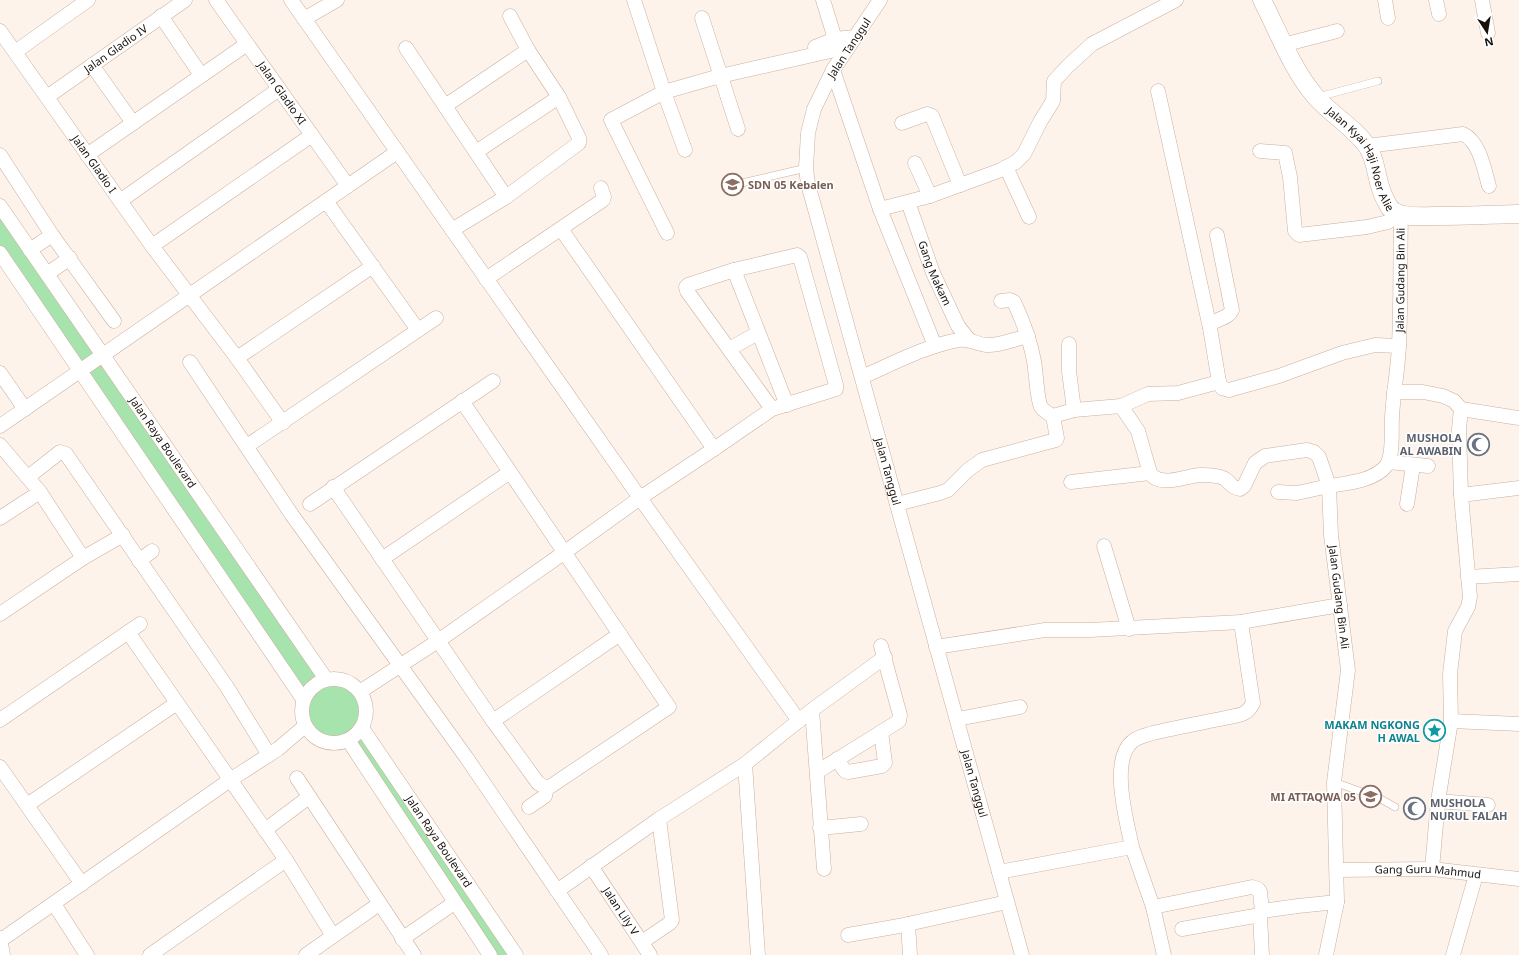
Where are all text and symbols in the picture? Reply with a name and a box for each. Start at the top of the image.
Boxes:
north arrow [1467,12,1507,52]
street label: Jalan Tanggul [823,15,874,82]
street label: Jalan Gladio IV [80,21,151,76]
text: N [1483,34,1495,51]
street label: Jalan Gladio XI [254,57,310,128]
street label: Jalan Kyai Haji Noer Alie [1323,102,1398,214]
street label: Jalan Gladio I [68,131,120,196]
school or university icon: SDN 05 Kebalen [719,172,745,198]
place label: SDN 05 Kebalen [748,177,834,192]
street label: Jalan Gudang Bin Ali [1391,228,1408,334]
street label: Gang Makam [915,238,955,308]
street label: Jalan Raya Boulevard [126,393,200,491]
place label: MUSHOLA AL AWABIN [1400,430,1462,458]
mosque icon: MUSHOLA AL AWABIN [1465,431,1491,457]
street label: Jalan Tanggul [872,435,905,507]
street label: Jalan Gudang Bin Ali [1326,543,1353,650]
place label: MAKAM NGKONG H AWAL [1324,717,1420,745]
place icon: MAKAM NGKONG H AWAL [1422,718,1448,744]
street label: Jalan Tanggul [958,747,991,819]
school or university icon: MI ATTAQWA 05 [1358,784,1384,810]
place label: MI ATTAQWA 05 [1270,789,1356,804]
street label: Jalan Raya Boulevard [402,791,476,890]
place label: MUSHOLA NURUL FALAH [1430,795,1507,823]
mosque icon: MUSHOLA NURUL FALAH [1402,796,1428,822]
street label: Gang Guru Mahmud [1375,861,1482,882]
street label: Jalan Lily V [599,883,643,938]

